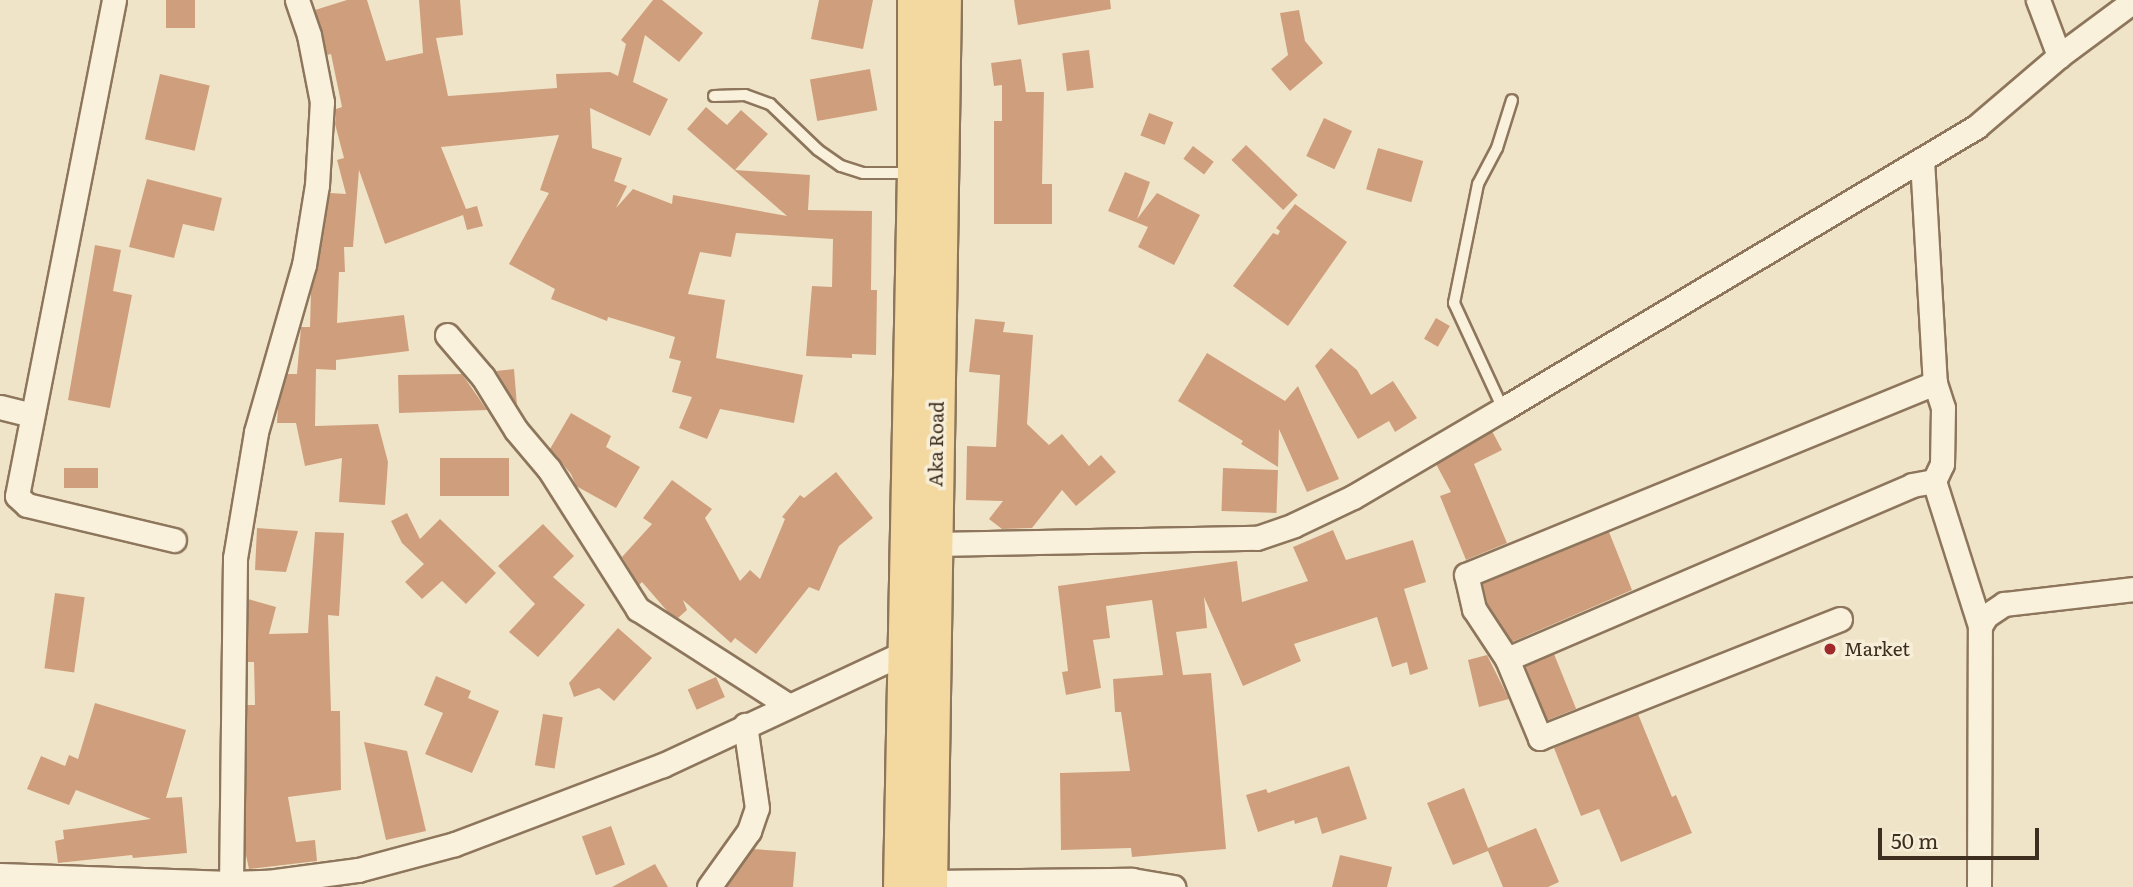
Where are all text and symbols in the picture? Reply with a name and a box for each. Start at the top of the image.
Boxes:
street label: Aka Road [924,401,948,487]
place label: Market [1844,638,1910,660]
marker: Market [1822,641,1838,657]
scale bar [1881,814,2042,858]
text: 50 m [1891,824,1938,855]

